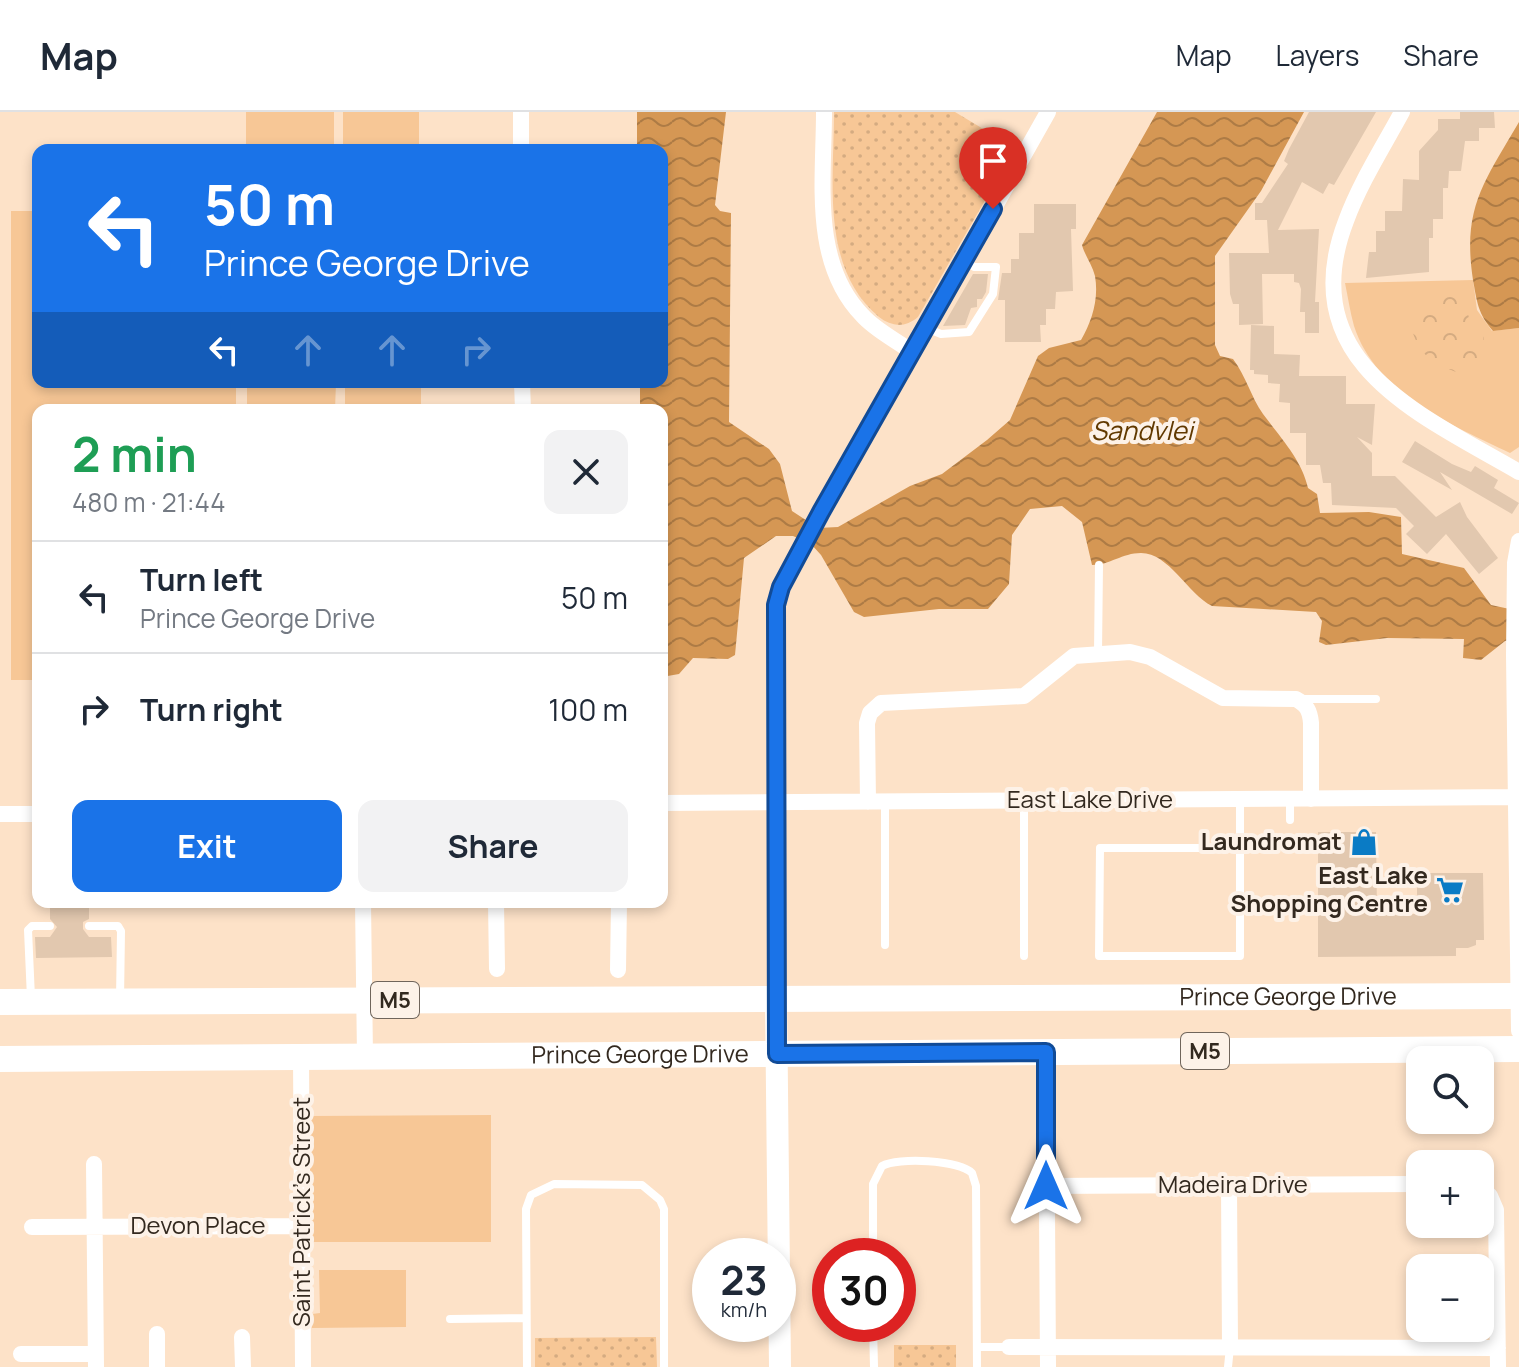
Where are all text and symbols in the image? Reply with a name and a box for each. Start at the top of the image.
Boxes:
text: Map [40,29,118,81]
text: Map [1176,36,1232,74]
text: Layers [1276,36,1359,74]
text: Share [1403,36,1479,74]
pin [959,127,1027,209]
icon: arrive [971,139,1015,183]
text: 50 m [204,165,335,242]
icon: left [72,176,176,280]
text: Prince George Drive [204,238,530,287]
icon: left [202,328,246,372]
icon: ahead [286,328,330,372]
icon: ahead [370,328,414,372]
icon: right [454,328,498,372]
water label: Sandvlei [1091,412,1196,448]
text: 2 min [72,421,197,486]
button: close [544,430,628,514]
text: 480 m · 21:44 [72,484,225,520]
text: Turn left [140,559,263,600]
icon: left [72,575,116,619]
text: 50 m [561,577,628,618]
text: Prince George Drive [140,600,375,636]
icon: right [72,687,116,731]
text: Turn right [140,689,283,730]
text: 100 m [548,689,628,730]
street label: East Lake Drive [1007,782,1173,815]
button: Exit [72,800,342,892]
button: Share [358,800,628,892]
place label: Laundromat [1201,824,1342,857]
shop icon: Laundromat [1349,827,1379,857]
place label: East Lake Shopping Centre [1230,858,1428,919]
supermarket icon: East Lake Shopping Centre [1435,875,1465,905]
street label: Prince George Drive [1179,978,1397,1012]
road number: M5 [371,982,419,1018]
road number: M5 [1181,1033,1229,1069]
street label: Prince George Drive [531,1036,749,1071]
map controls [1406,1046,1494,1342]
button: search [1406,1046,1494,1134]
street label: Saint Patrick's Street [284,1097,317,1327]
position arrow [1004,1144,1088,1228]
button: + [1406,1150,1494,1238]
street label: Madeira Drive [1158,1167,1308,1200]
street label: Devon Place [130,1208,266,1241]
speed limit sign: 30 [812,1238,916,1342]
text: 23 [720,1252,768,1307]
button: − [1406,1254,1494,1342]
text: km/h [721,1296,767,1323]

